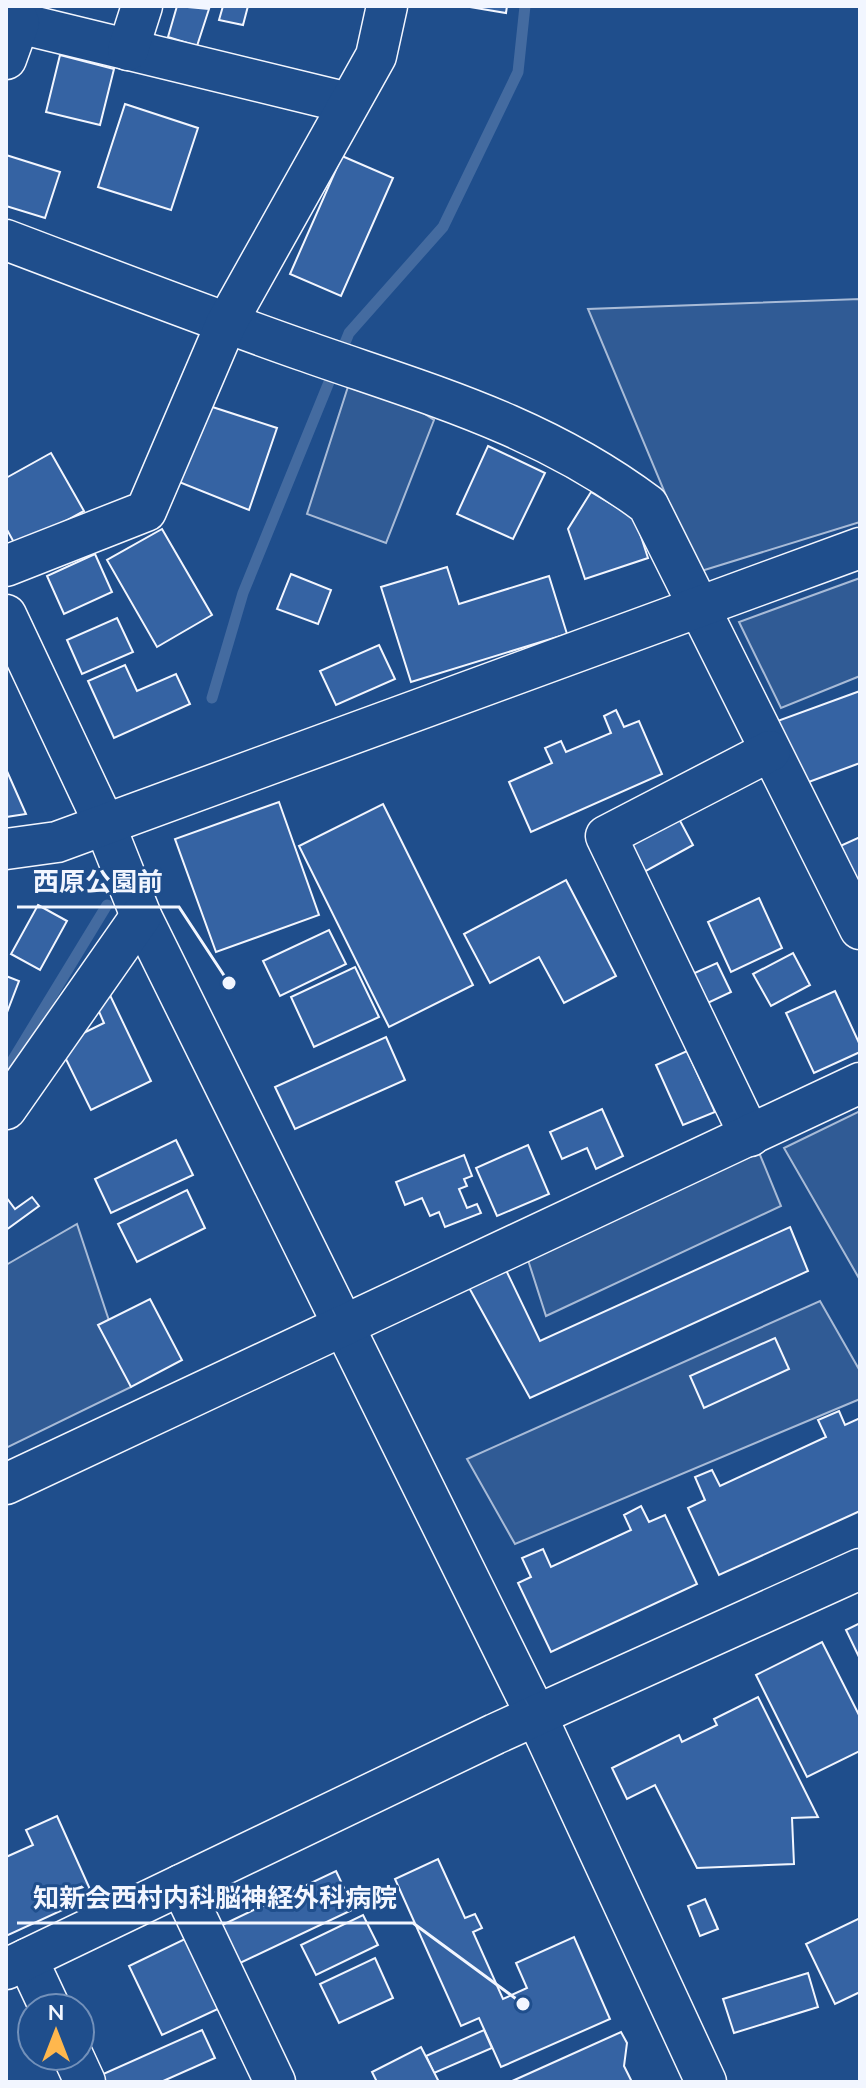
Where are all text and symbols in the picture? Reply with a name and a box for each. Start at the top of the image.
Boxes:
callout: 西原公園前 [17,857,179,907]
text: 西原公園前 [33,865,163,898]
callout: 知新会西村内科脳神経外科病院 [17,1873,413,1923]
text: 知新会西村内科脳神経外科病院 [33,1881,397,1914]
north arrow [16,1992,96,2072]
text: N [48,1998,64,2026]

